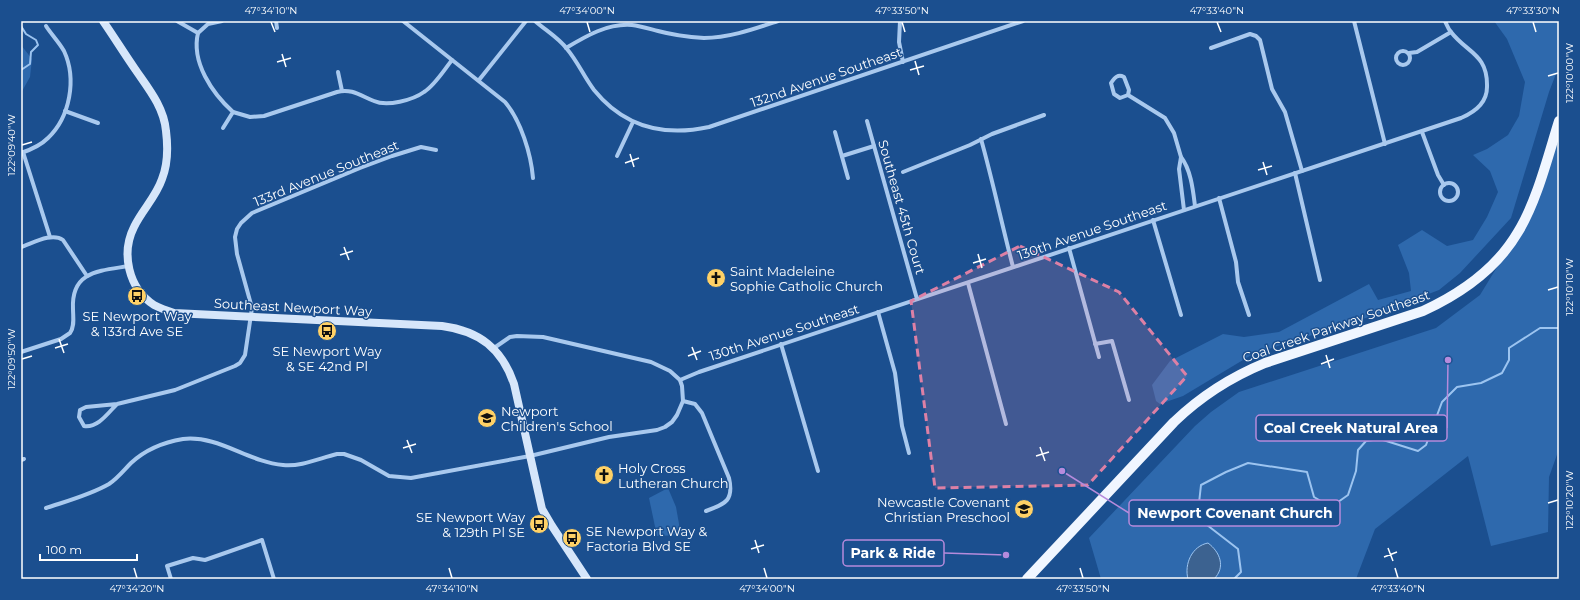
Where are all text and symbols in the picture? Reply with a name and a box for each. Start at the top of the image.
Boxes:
text: 47°34'10"N [244,4,298,17]
text: 47°34'00"N [559,4,615,17]
text: 47°33'50"N [875,4,929,17]
text: 47°33'40"N [1190,4,1244,17]
text: 47°33'30"N [1506,4,1560,17]
text: 122°10'00"W [1563,43,1576,103]
street label: 132nd Avenue Southeast [748,44,904,110]
text: 122°09'40"W [5,114,18,176]
street label: 133rd Avenue Southeast [251,137,401,209]
street label: Southeast 45th Court [875,138,929,276]
street label: 130th Avenue Southeast [1015,197,1169,263]
text: 122°10'10"W [1563,258,1576,316]
place label: Saint Madeleine Sophie Catholic Church [730,263,883,294]
church icon: Saint Madeleine Sophie Catholic Church [705,267,727,289]
bus stop icon: SE Newport Way & 133rd Ave SE [126,285,148,307]
street label: Coal Creek Parkway Southeast [1240,286,1432,366]
street label: Southeast Newport Way [214,295,373,319]
street label: 130th Avenue Southeast [707,300,861,364]
place label: SE Newport Way & 133rd Ave SE [82,308,192,339]
bus stop icon: SE Newport Way & SE 42nd Pl [316,320,338,342]
text: 122°09'50"W [5,328,18,390]
place label: SE Newport Way & SE 42nd Pl [272,343,382,374]
place label: Newport Children's School [501,403,613,434]
school or university icon: Newport Children's School [476,407,498,429]
callout: Coal Creek Natural Area [1256,415,1447,441]
text: Coal Creek Natural Area [1264,419,1438,437]
place label: Holy Cross Lutheran Church [618,460,729,491]
church icon: Holy Cross Lutheran Church [593,464,615,486]
text: 122°10'20"W [1563,470,1576,530]
place label: Newcastle Covenant Christian Preschool [877,494,1010,525]
school or university icon: Newcastle Covenant Christian Preschool [1013,498,1035,520]
callout: Newport Covenant Church [1129,500,1340,526]
text: Newport Covenant Church [1137,504,1333,522]
place label: SE Newport Way & 129th Pl SE [416,509,526,540]
bus stop icon: SE Newport Way & 129th Pl SE [528,513,550,535]
place label: SE Newport Way & Factoria Blvd SE [586,523,707,554]
bus stop icon: SE Newport Way & Factoria Blvd SE [561,527,583,549]
scale bar [40,536,137,562]
callout: Park & Ride [843,540,944,566]
text: 100 m [46,542,82,557]
text: Park & Ride [851,544,936,562]
text: 47°34'20"N [110,582,164,595]
text: 47°34'10"N [425,582,479,595]
text: 47°34'00"N [739,582,795,595]
text: 47°33'50"N [1056,582,1110,595]
text: 47°33'40"N [1371,582,1425,595]

